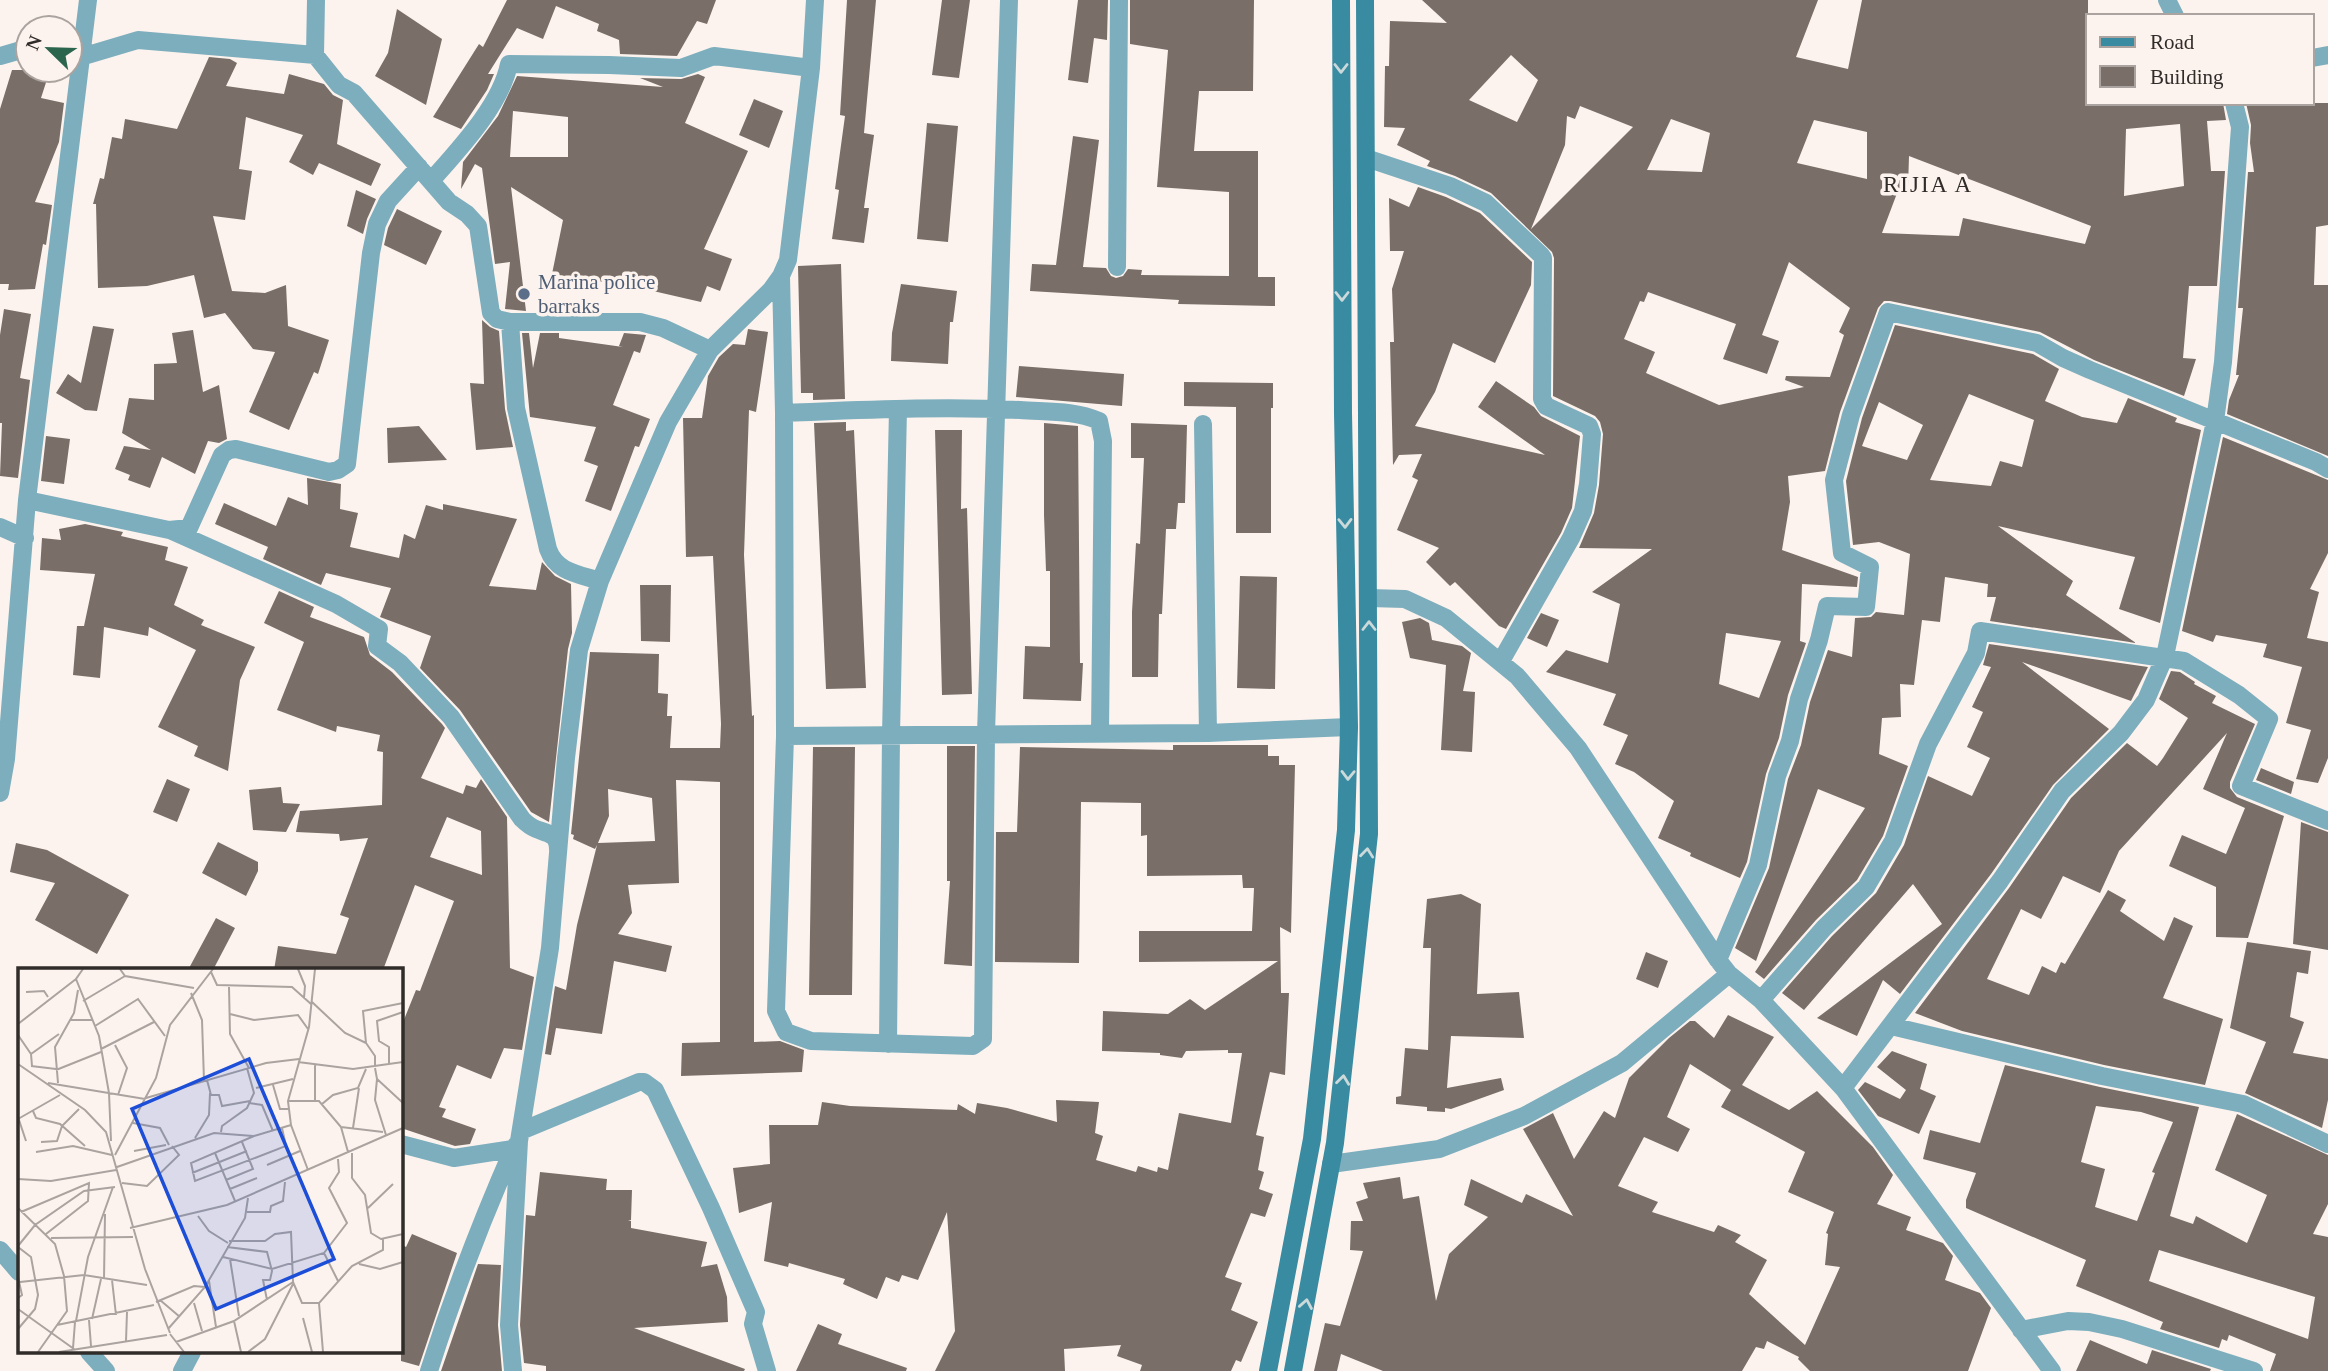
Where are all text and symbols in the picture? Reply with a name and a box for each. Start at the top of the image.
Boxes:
north arrow [14,14,84,84]
legend [2086,14,2314,105]
text: Road [2150,30,2195,54]
text: N [21,32,46,53]
one-way arrow [1333,63,1349,74]
text: Building [2150,65,2224,89]
district label: RIJIA A [1883,172,1973,197]
place label: Marina police barraks [538,270,655,318]
marker: Marina police barraks [516,286,532,302]
one-way arrow [1335,290,1350,301]
one-way arrow [1337,518,1353,529]
one-way arrow [1361,620,1377,631]
one-way arrow [1340,770,1355,781]
one-way arrow [1359,848,1374,859]
inset map [18,968,402,1354]
one-way arrow [1335,1074,1350,1085]
one-way arrow [1297,1298,1312,1310]

